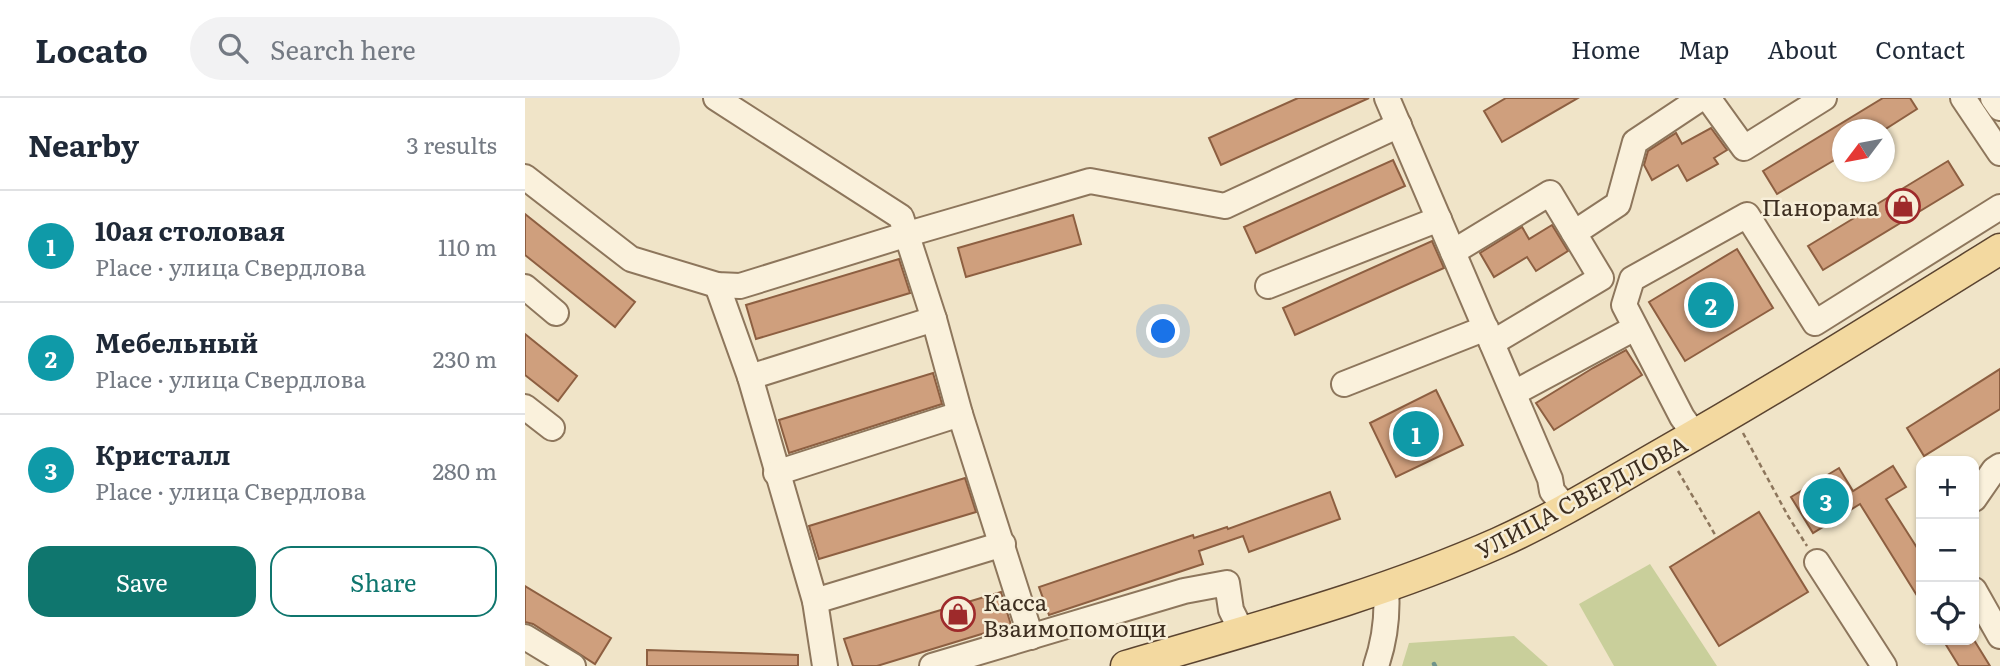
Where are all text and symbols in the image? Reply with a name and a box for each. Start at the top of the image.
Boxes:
search box [190,17,680,80]
text: Locato [35,24,148,73]
icon: search [214,29,252,67]
text: Search here [270,29,416,68]
text: Home [1571,31,1640,66]
text: Map [1678,31,1729,66]
text: About [1767,31,1837,66]
text: Contact [1875,31,1965,66]
north arrow [1832,119,1895,182]
text: Nearby [28,122,139,166]
text: 3 results [406,127,497,161]
shop icon: Панорама [1884,187,1922,225]
place label: Панорама [1762,189,1880,223]
text: 10ая столовая [95,210,285,249]
text: 1 [46,229,56,263]
text: 110 m [438,229,497,263]
text: Place · улица Свердлова [95,249,366,283]
pin: 2 [1688,279,1734,331]
your location [1146,314,1180,348]
text: Мебельный [95,322,258,361]
text: 2 [45,341,57,375]
text: 230 m [433,341,497,375]
text: Place · улица Свердлова [95,361,366,395]
pin: 1 [1393,408,1439,460]
street label: УЛИЦА СВЕРДЛОВА [1469,426,1693,566]
text: Кристалл [95,434,231,473]
text: 3 [45,453,57,487]
text: 280 m [432,453,497,487]
map controls [1916,456,1979,645]
button: + [1916,456,1979,519]
text: Place · улица Свердлова [95,473,366,507]
pin: 3 [1803,475,1849,527]
button: − [1916,519,1979,582]
button: Save [28,546,256,617]
button: Share [270,546,497,617]
button: locate [1916,582,1979,645]
place label: Касса Взаимопомощи [983,584,1167,644]
shop icon: Касса Взаимопомощи [939,595,977,633]

